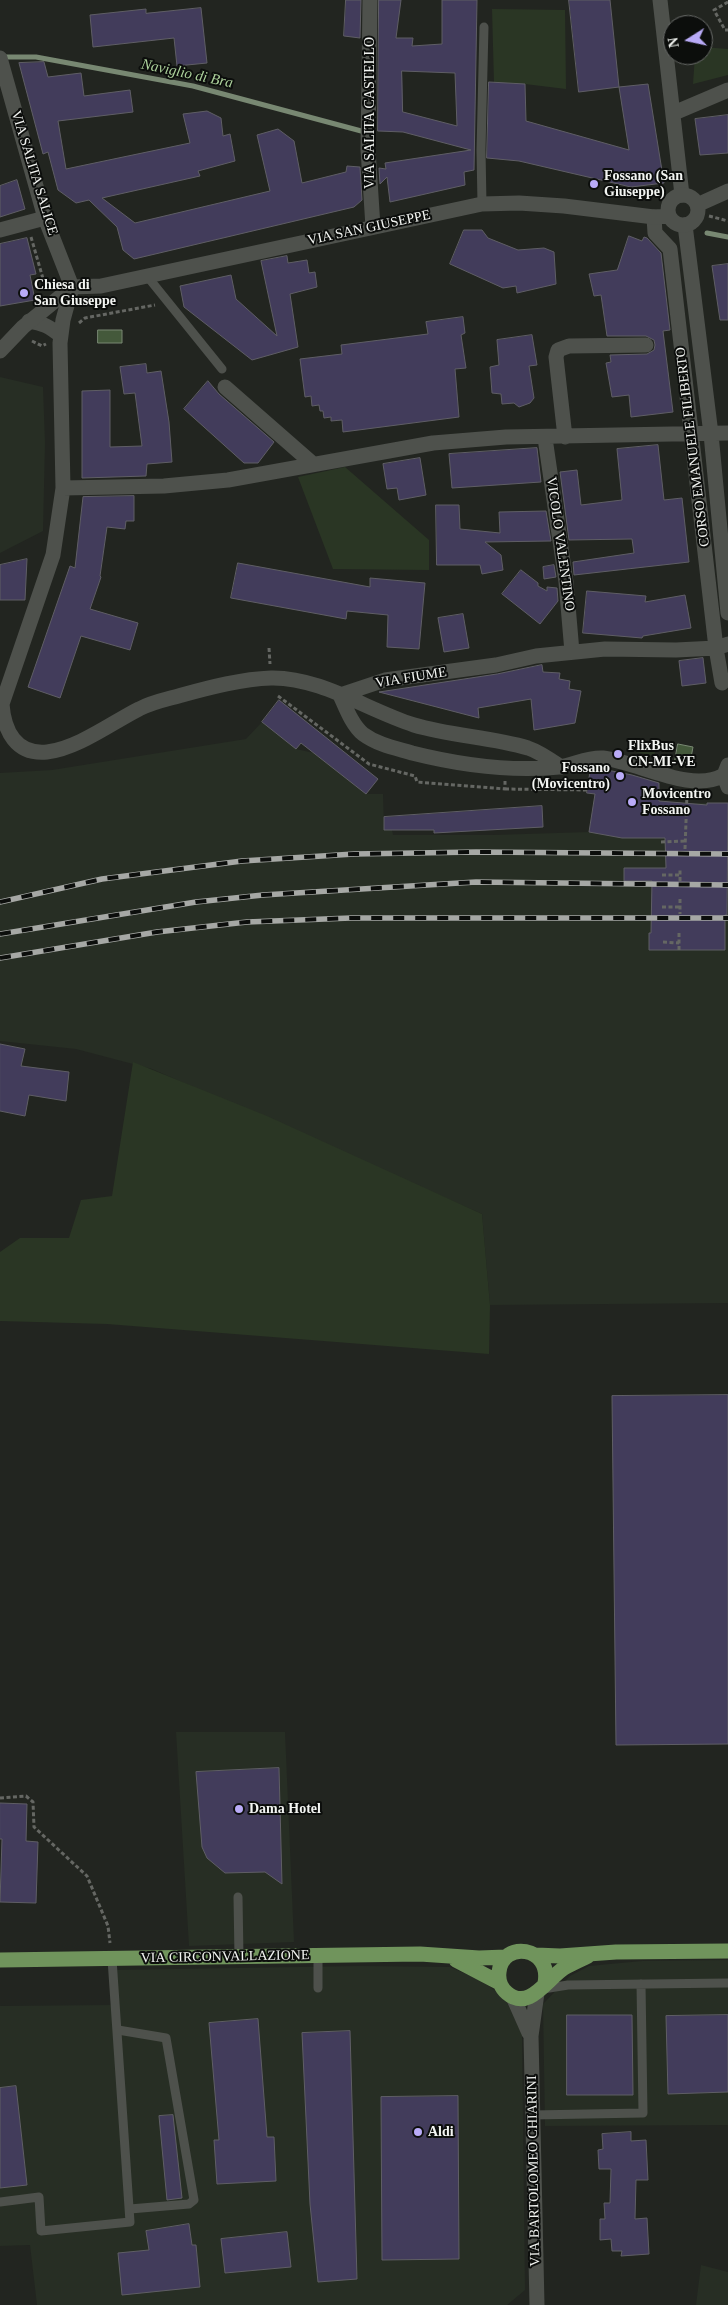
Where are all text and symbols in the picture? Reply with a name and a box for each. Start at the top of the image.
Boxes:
north arrow [663,15,713,65]
text: N [665,36,682,49]
street label: VIA SALITA CASTELLO [362,37,378,189]
water label: Naviglio di Bra [139,55,235,93]
street label: VIA SALITA SALICE [7,109,61,237]
place label: Fossano (San Giuseppe) [604,168,683,200]
marker: Fossano (San Giuseppe) [588,178,600,190]
street label: VIA SAN GIUSEPPE [306,207,432,249]
place label: Chiesa di San Giuseppe [34,277,116,310]
marker: Chiesa di San Giuseppe [18,287,30,299]
street label: CORSO EMANUELE FILIBERTO [672,346,714,548]
street label: VICOLO VALENTINO [542,476,578,612]
street label: VIA FIUME [374,664,448,692]
place label: FlixBus CN-MI-VE [628,738,696,770]
marker: FlixBus CN-MI-VE [612,748,624,760]
place label: Fossano (Movicentro) [532,760,610,792]
marker: Fossano (Movicentro) [614,770,626,782]
place label: Movicentro Fossano [642,786,711,819]
marker: Movicentro Fossano [626,796,638,808]
place label: Dama Hotel [249,1801,321,1817]
marker: Dama Hotel [233,1803,245,1815]
street label: VIA CIRCONVALLAZIONE [140,1947,310,1967]
street label: VIA BARTOLOMEO CHIARINI [524,2075,544,2267]
place label: Aldi [428,2124,454,2140]
marker: Aldi [412,2126,424,2138]

